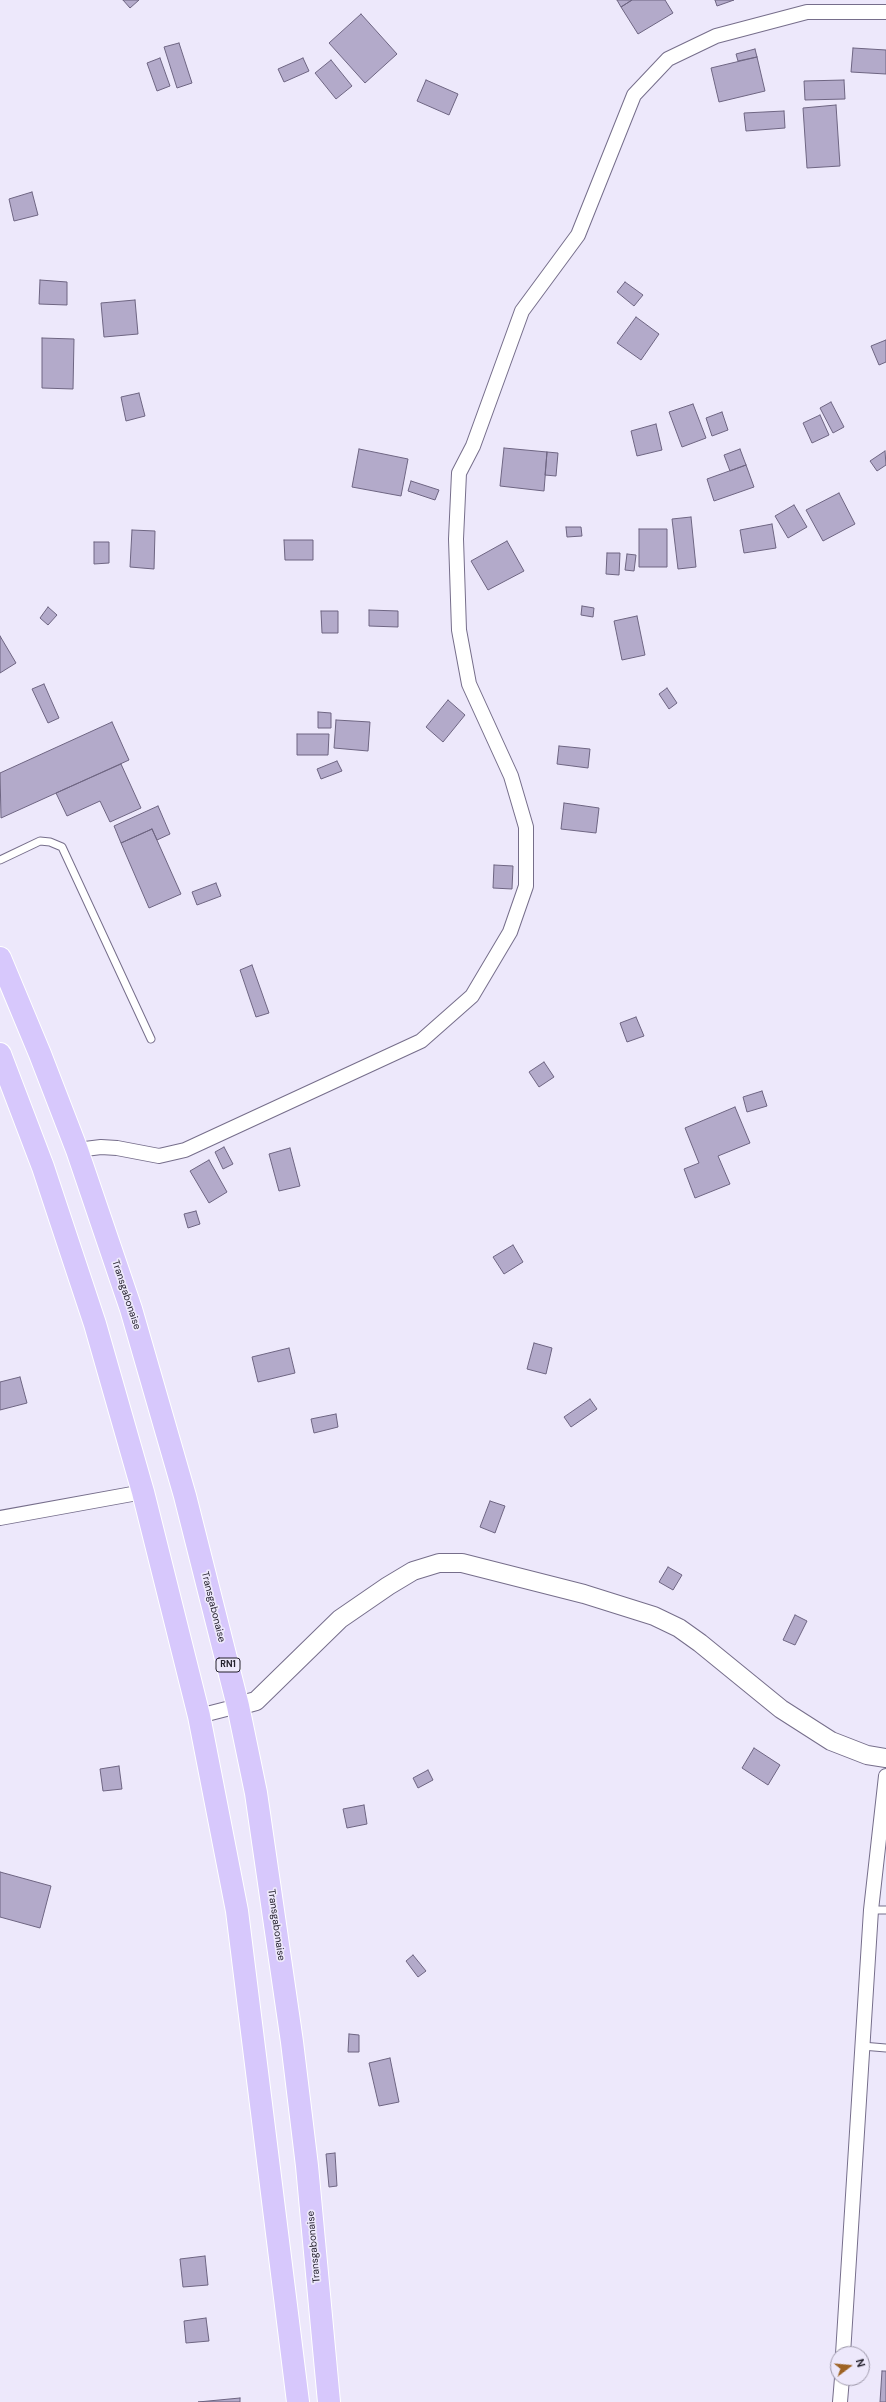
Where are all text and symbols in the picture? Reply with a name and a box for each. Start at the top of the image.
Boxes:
street label: Transgabonaise [109,1259,143,1331]
street label: Transgabonaise [198,1570,228,1644]
road number: RN1 [216,1658,240,1672]
street label: Transgabonaise [265,1888,287,1962]
street label: Transgabonaise [305,2210,323,2284]
north arrow [830,2346,870,2386]
text: N [853,2357,868,2369]

